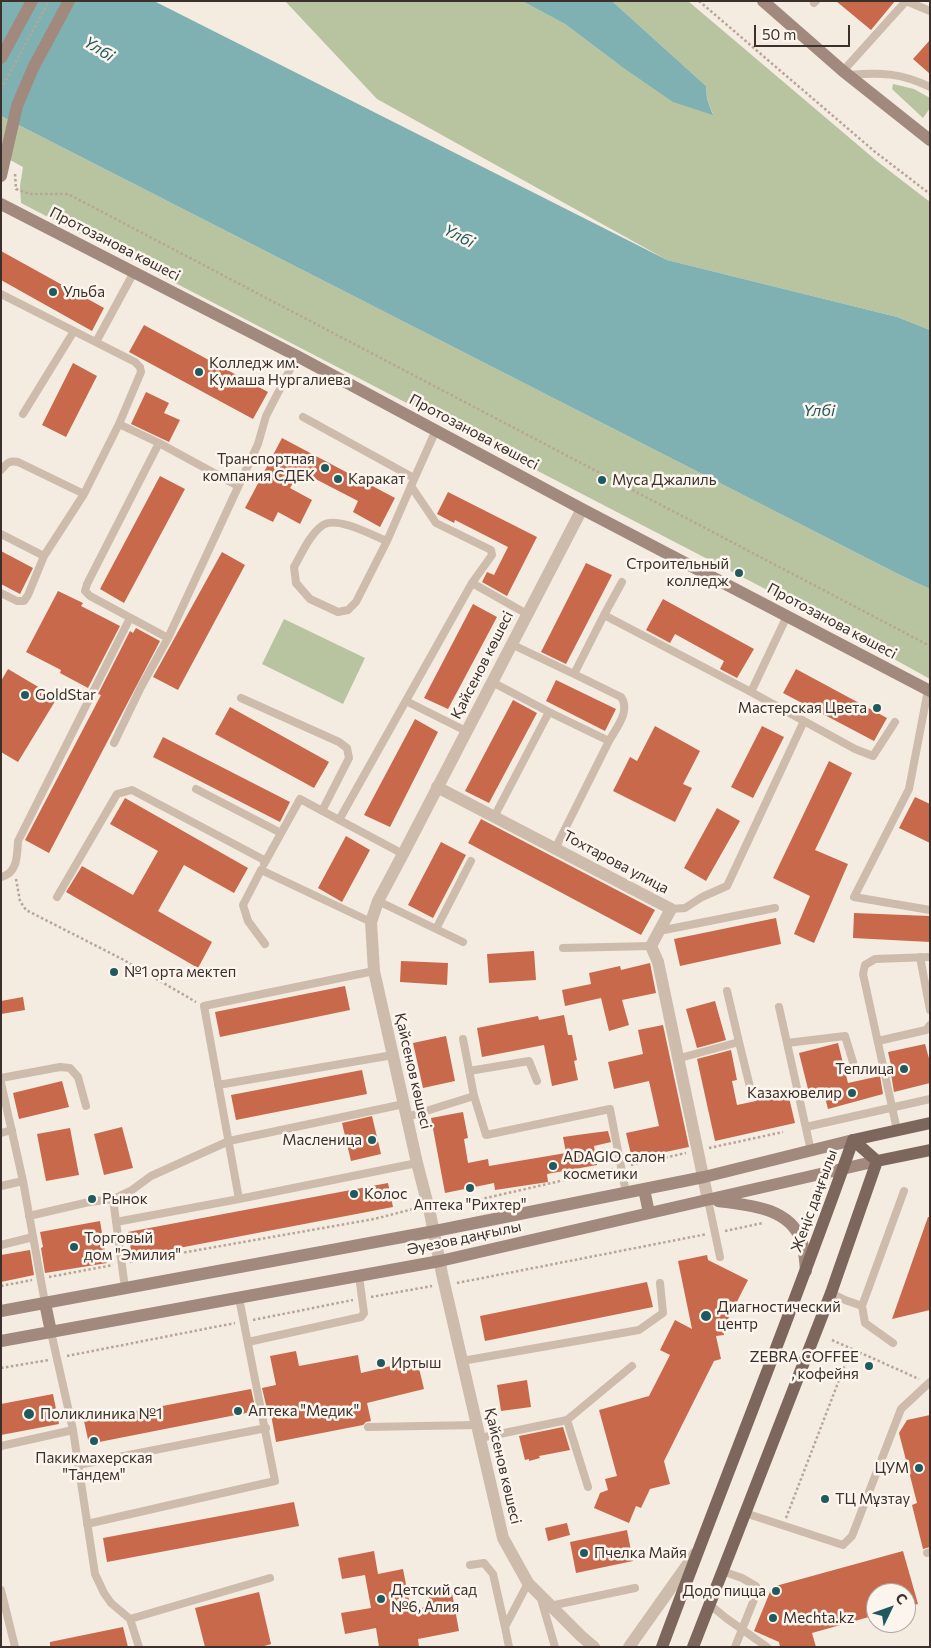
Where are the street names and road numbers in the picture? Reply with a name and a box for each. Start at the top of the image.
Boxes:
street label: Протозанова көшесі [47,203,183,285]
street label: Протозанова көшесі [406,390,542,474]
street label: Протозанова көшесі [764,579,900,663]
street label: Қайсенов көшесі [447,608,517,722]
street label: Тохтарова улица [560,827,672,897]
street label: Қайсенов көшесі [391,1011,435,1131]
street label: Жеңіс даңғылы [787,1147,841,1255]
street label: Әуезов даңғылы [405,1217,523,1259]
street label: Қайсенов көшесі [481,1406,525,1526]

